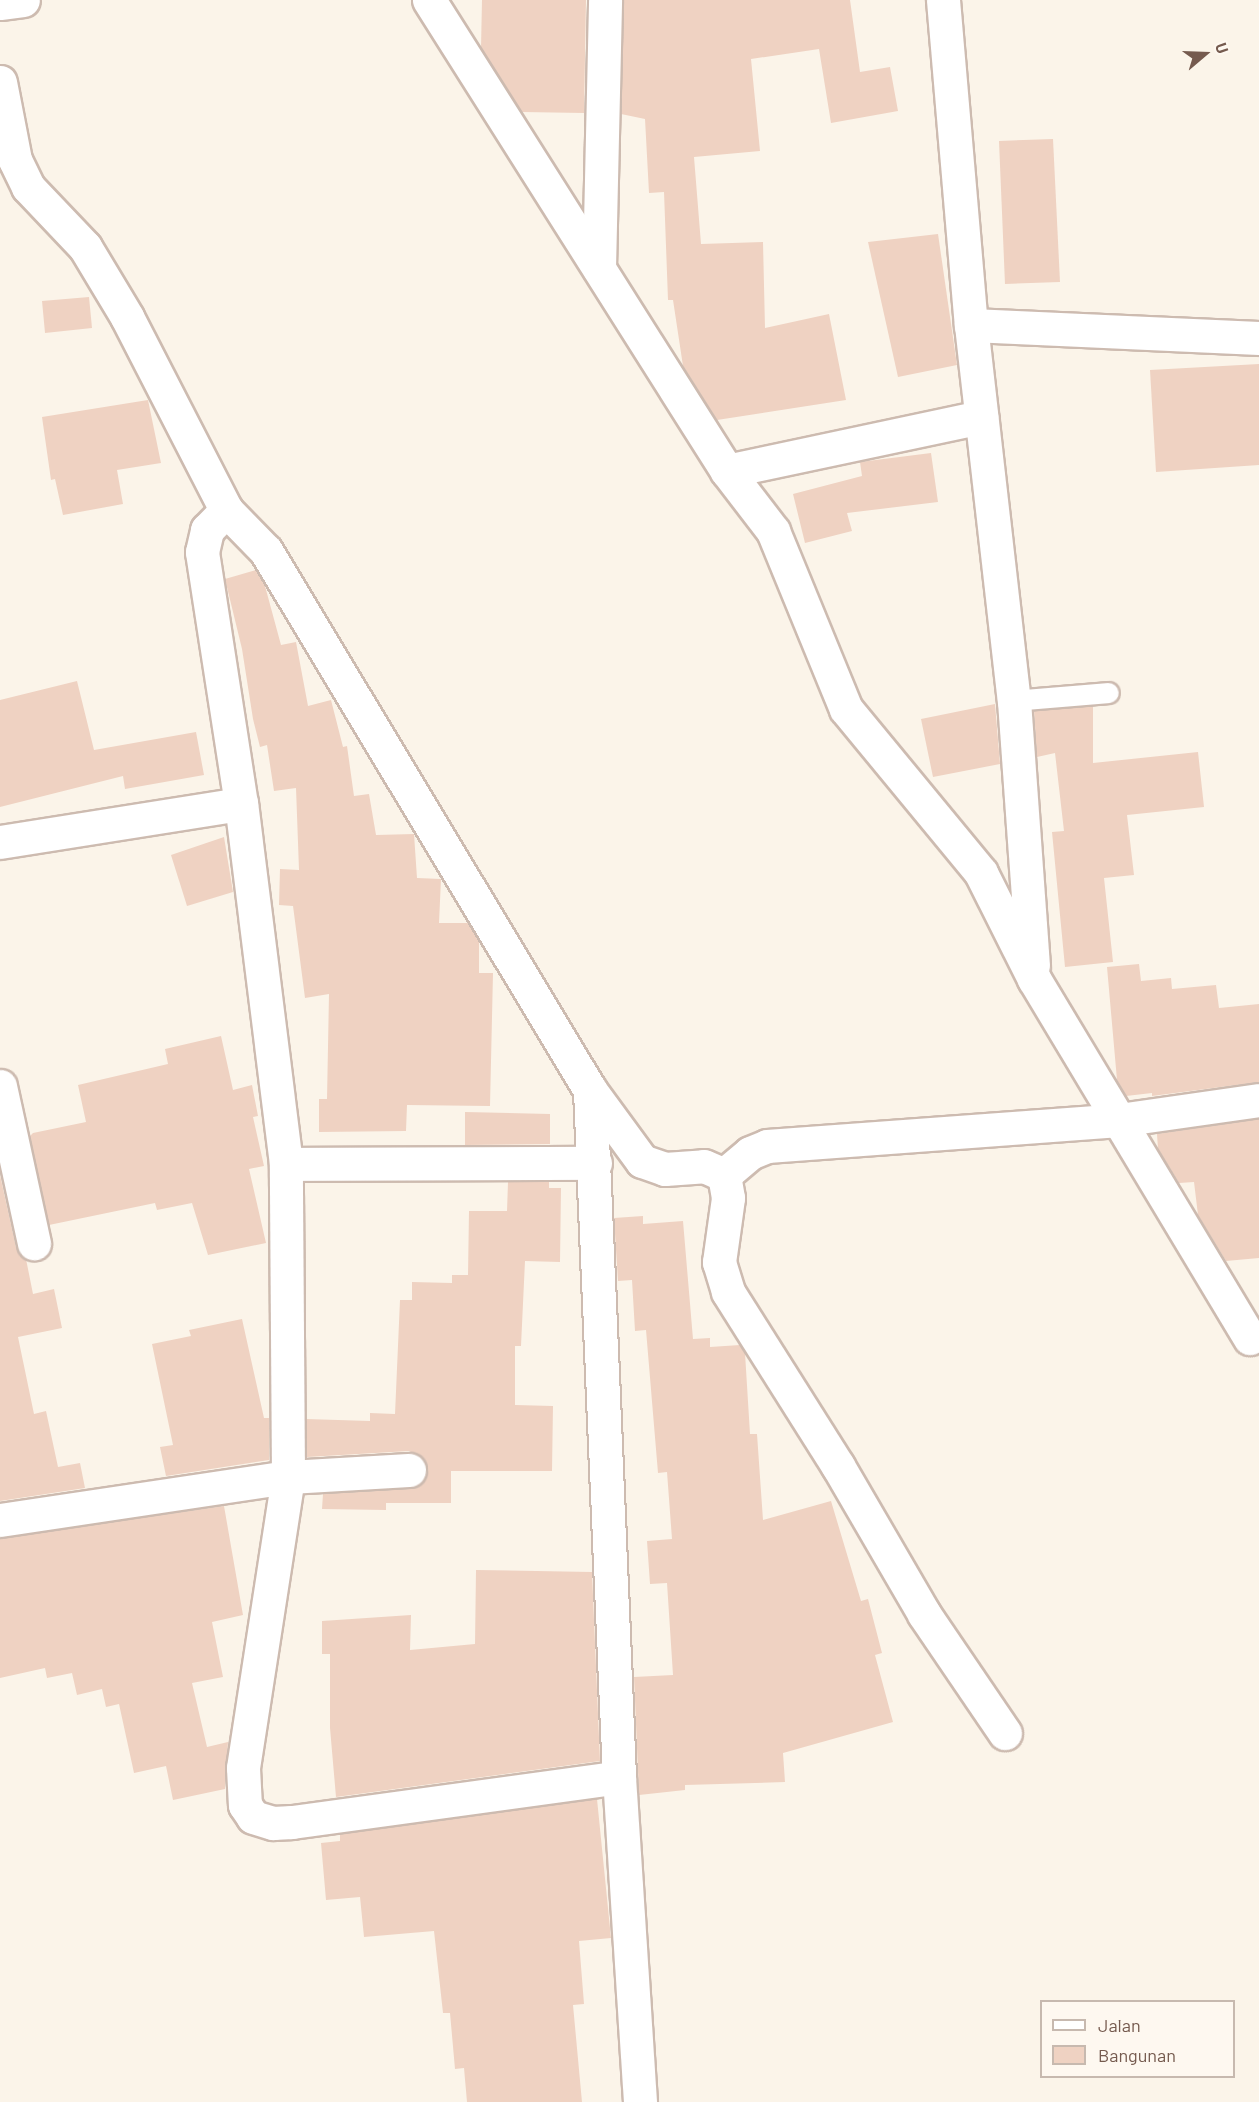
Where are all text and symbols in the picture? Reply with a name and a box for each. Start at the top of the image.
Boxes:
north arrow [1175,24,1235,84]
text: U [1212,40,1233,56]
legend [1040,2000,1235,2078]
text: Jalan [1098,2014,1141,2036]
text: Bangunan [1098,2044,1176,2066]

